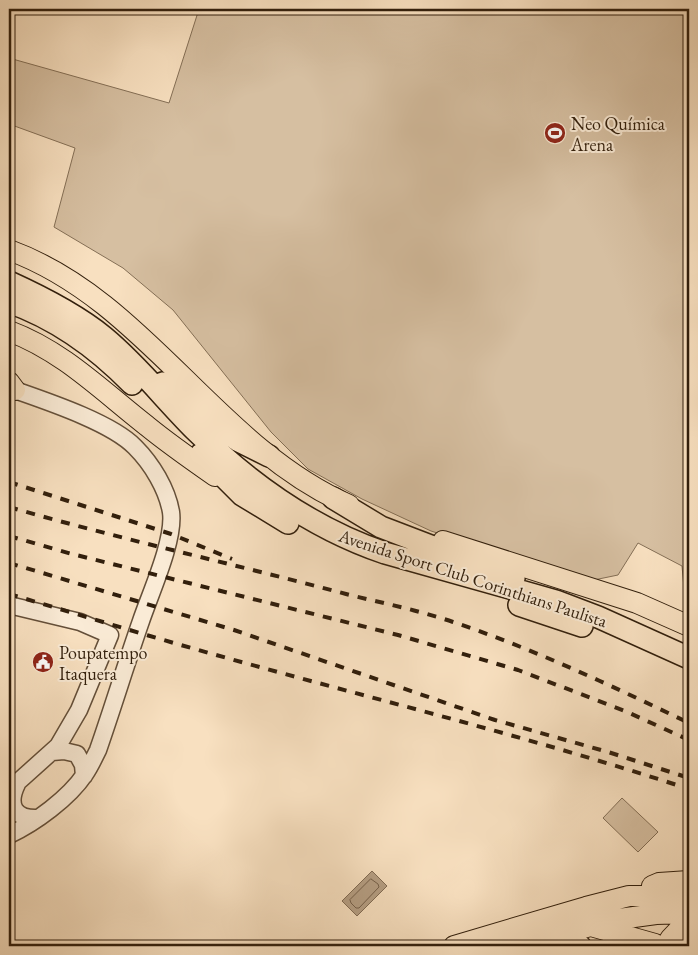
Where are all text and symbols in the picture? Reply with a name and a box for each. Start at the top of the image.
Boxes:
place label: Neo Química Arena [570,112,666,156]
sports icon: Neo Química Arena [543,121,567,145]
street label: Avenida Sport Club Corinthians Paulista [335,523,611,633]
place label: Poupatempo Itaquera [59,641,148,685]
public building icon: Poupatempo Itaquera [31,650,55,674]

